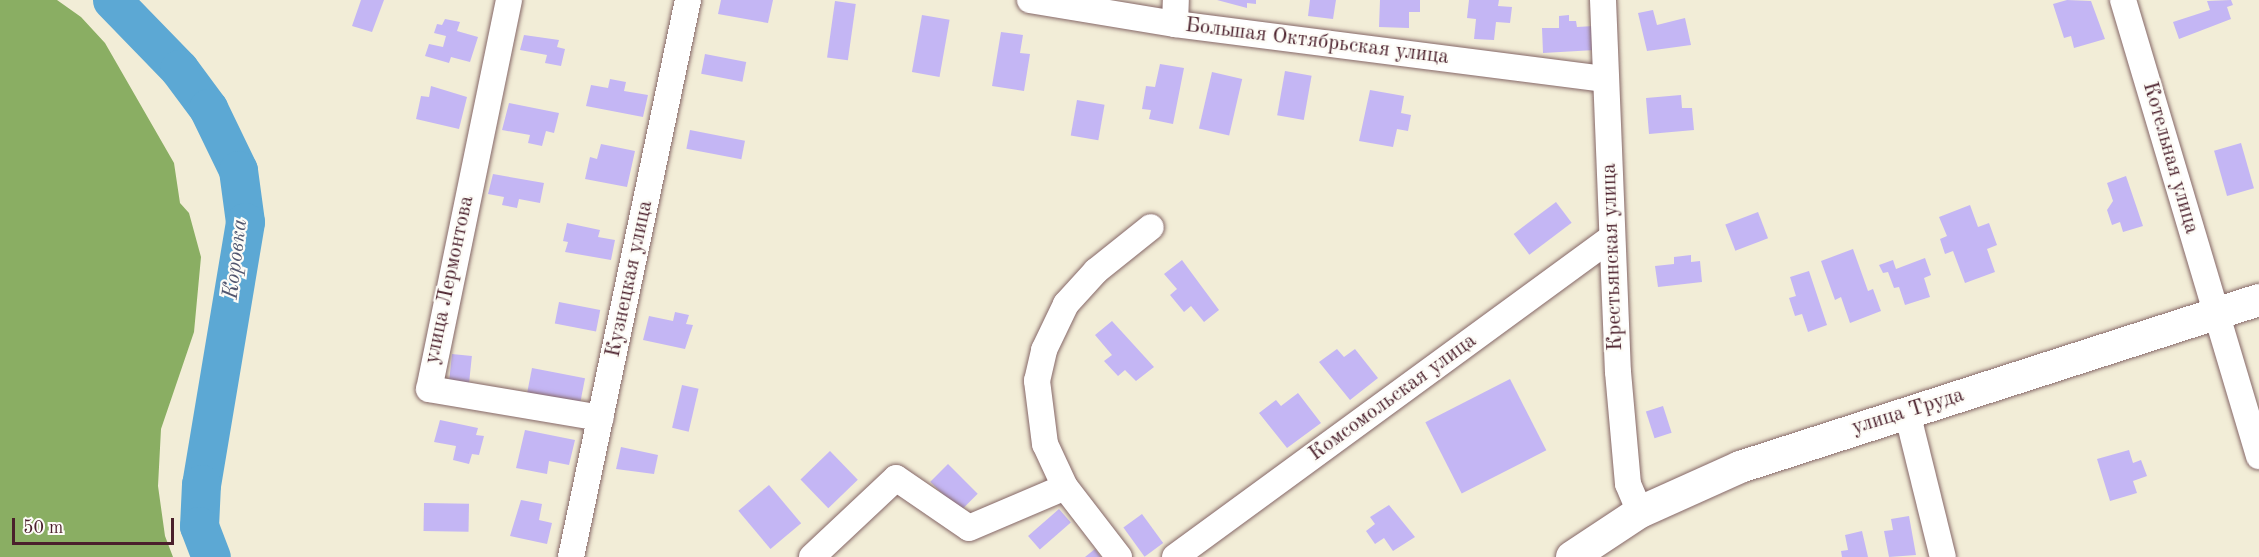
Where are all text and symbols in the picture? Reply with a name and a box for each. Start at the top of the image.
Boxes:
street label: Большая Октябрьская улица [1184,13,1450,71]
street label: Котельная улица [2136,79,2204,237]
street label: Крестьянская улица [1597,163,1629,351]
street label: улица Лермонтова [420,194,480,366]
street label: Кузнецкая улица [601,198,659,360]
water label: Коровка [218,217,254,301]
street label: Комсомольская улица [1304,329,1482,467]
street label: улица Труда [1849,383,1967,441]
scale bar [15,506,177,544]
text: 50 m [23,519,63,537]

